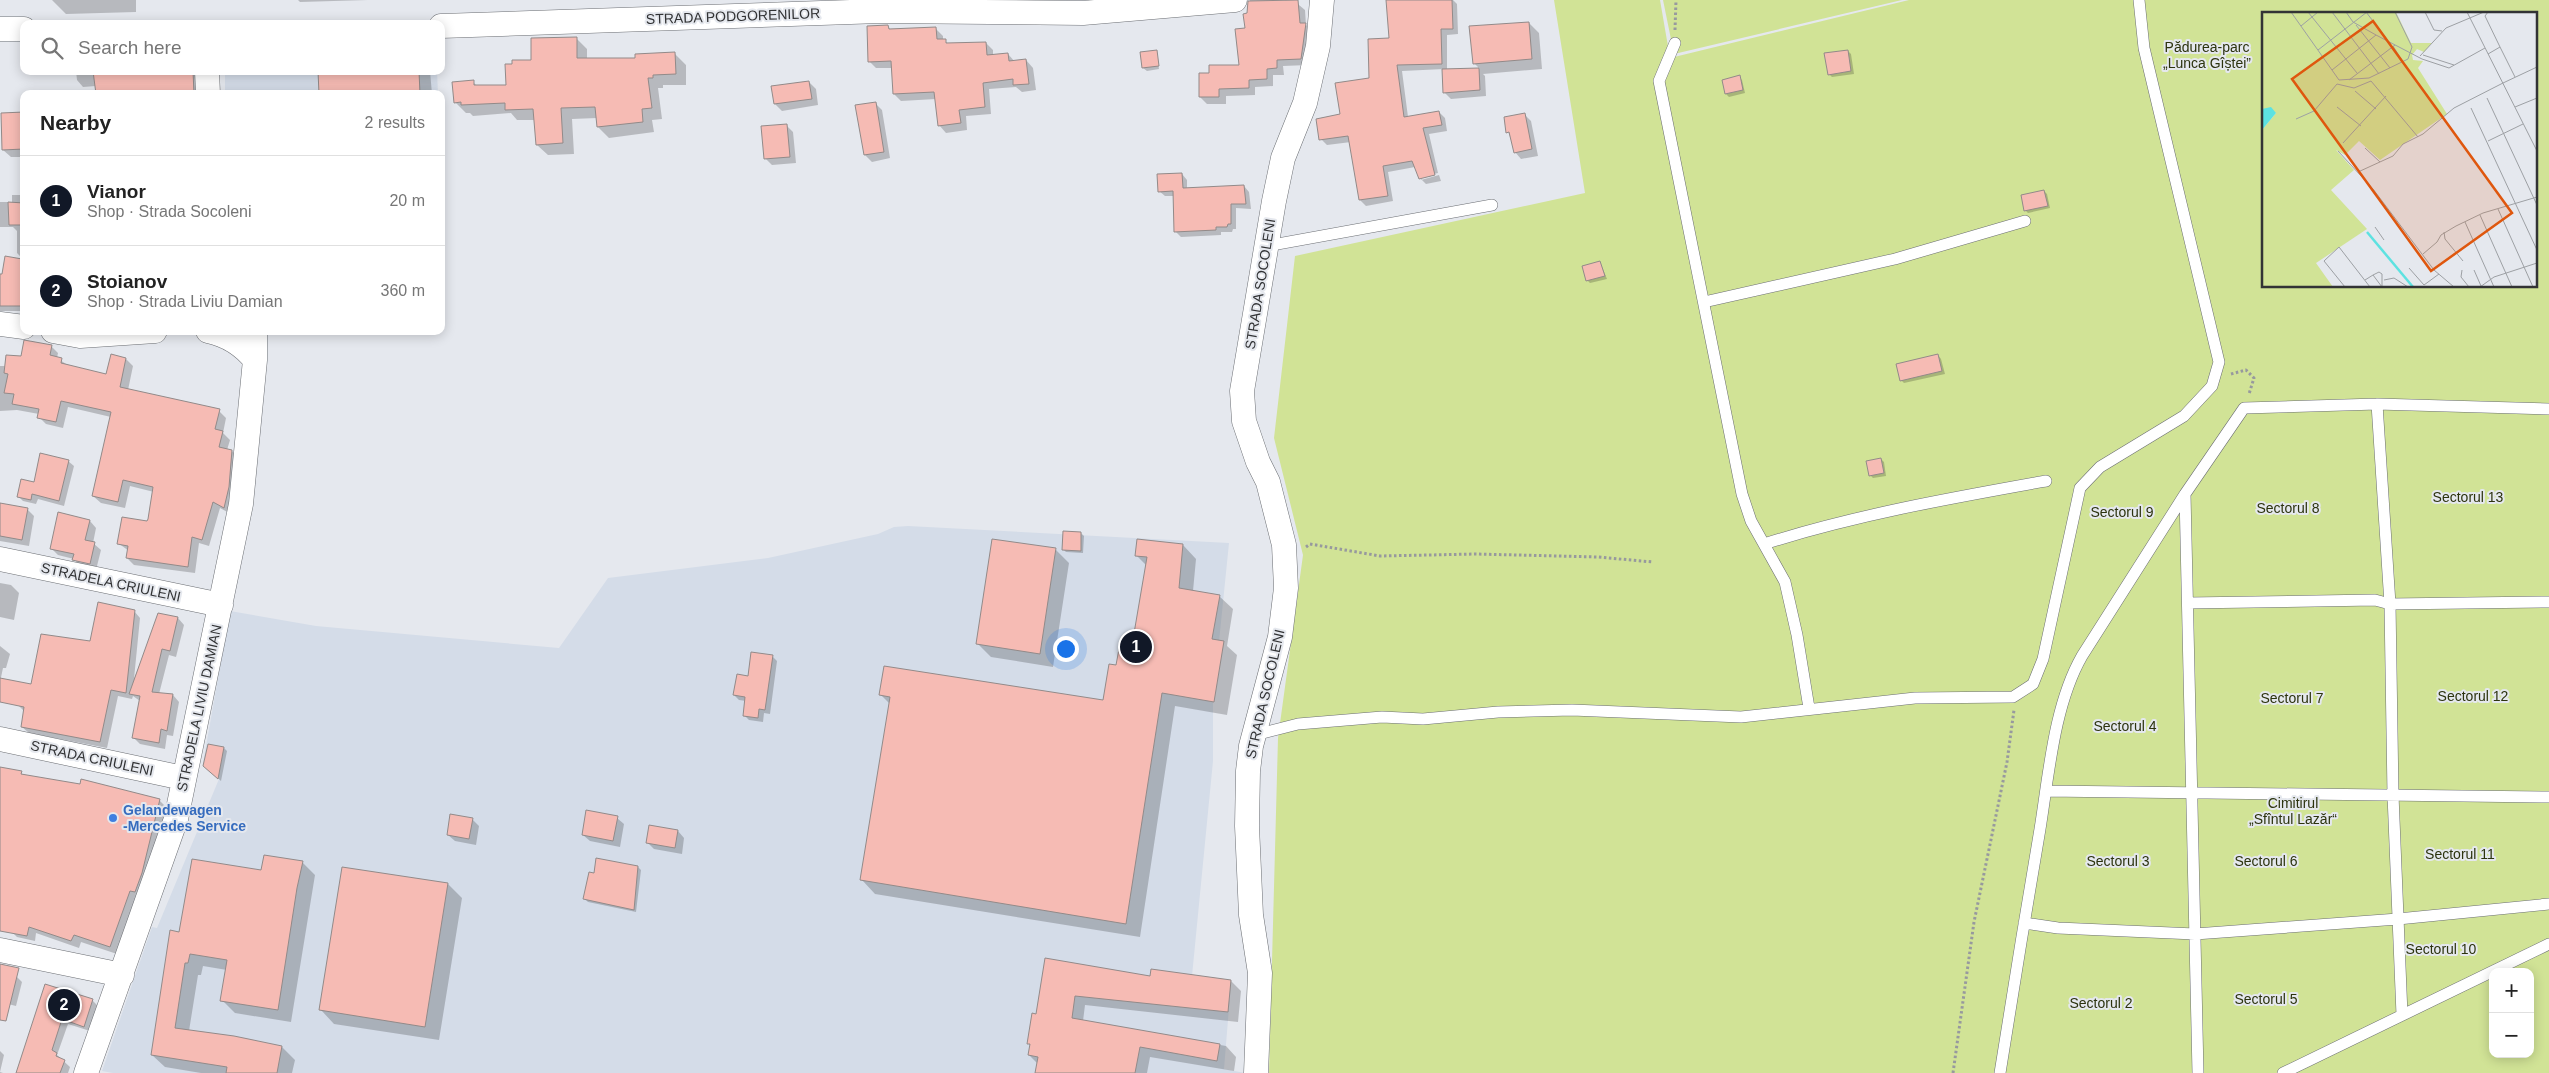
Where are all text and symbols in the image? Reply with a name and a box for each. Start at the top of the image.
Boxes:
street label: STRADA PODGORENILOR [646,5,820,27]
inset map [2262,12,2536,288]
search box [20,20,445,75]
icon: search [38,34,66,62]
text: Search here [78,37,182,58]
park label: Pădurea-parc „Lunca Gîștei” [2163,39,2251,71]
text: Nearby [40,111,111,134]
text: 2 results [365,114,425,131]
text: Vianor [87,181,146,202]
text: 1 [52,192,60,209]
text: 20 m [389,192,425,209]
text: Shop · Strada Socoleni [87,203,252,220]
street label: STRADA SOCOLENI [1242,217,1278,351]
text: Stoianov [87,271,167,292]
text: 2 [52,282,60,299]
text: 360 m [381,282,425,299]
text: Shop · Strada Liviu Damian [87,293,283,310]
park label: Sectorul 13 [2433,489,2504,505]
park label: Sectorul 8 [2256,500,2320,516]
park label: Sectorul 9 [2090,504,2154,520]
street label: STRADELA CRIULENI [40,559,182,605]
street label: STRADELA LIVIU DAMIAN [173,623,225,793]
pin: 1 [1120,628,1152,666]
street label: STRADA SOCOLENI [1242,628,1288,760]
your location [1053,636,1079,662]
park label: Sectorul 12 [2438,688,2509,704]
park label: Sectorul 7 [2260,690,2324,706]
park label: Sectorul 4 [2093,718,2157,734]
street label: STRADA CRIULENI [29,737,155,779]
park label: Cimitirul „Sfîntul Lazăr“ [2249,795,2337,827]
place label: Gelandewagen -Mercedes Service [123,802,246,834]
marker: Gelandewagen -Mercedes Service [107,812,119,824]
park label: Sectorul 11 [2425,846,2495,862]
park label: Sectorul 3 [2086,853,2150,869]
park label: Sectorul 6 [2234,853,2298,869]
park label: Sectorul 10 [2406,941,2477,957]
map controls [2489,968,2534,1058]
button: + [2489,968,2534,1013]
pin: 2 [48,986,80,1024]
park label: Sectorul 5 [2234,991,2298,1007]
park label: Sectorul 2 [2069,995,2133,1011]
button: − [2489,1013,2534,1058]

